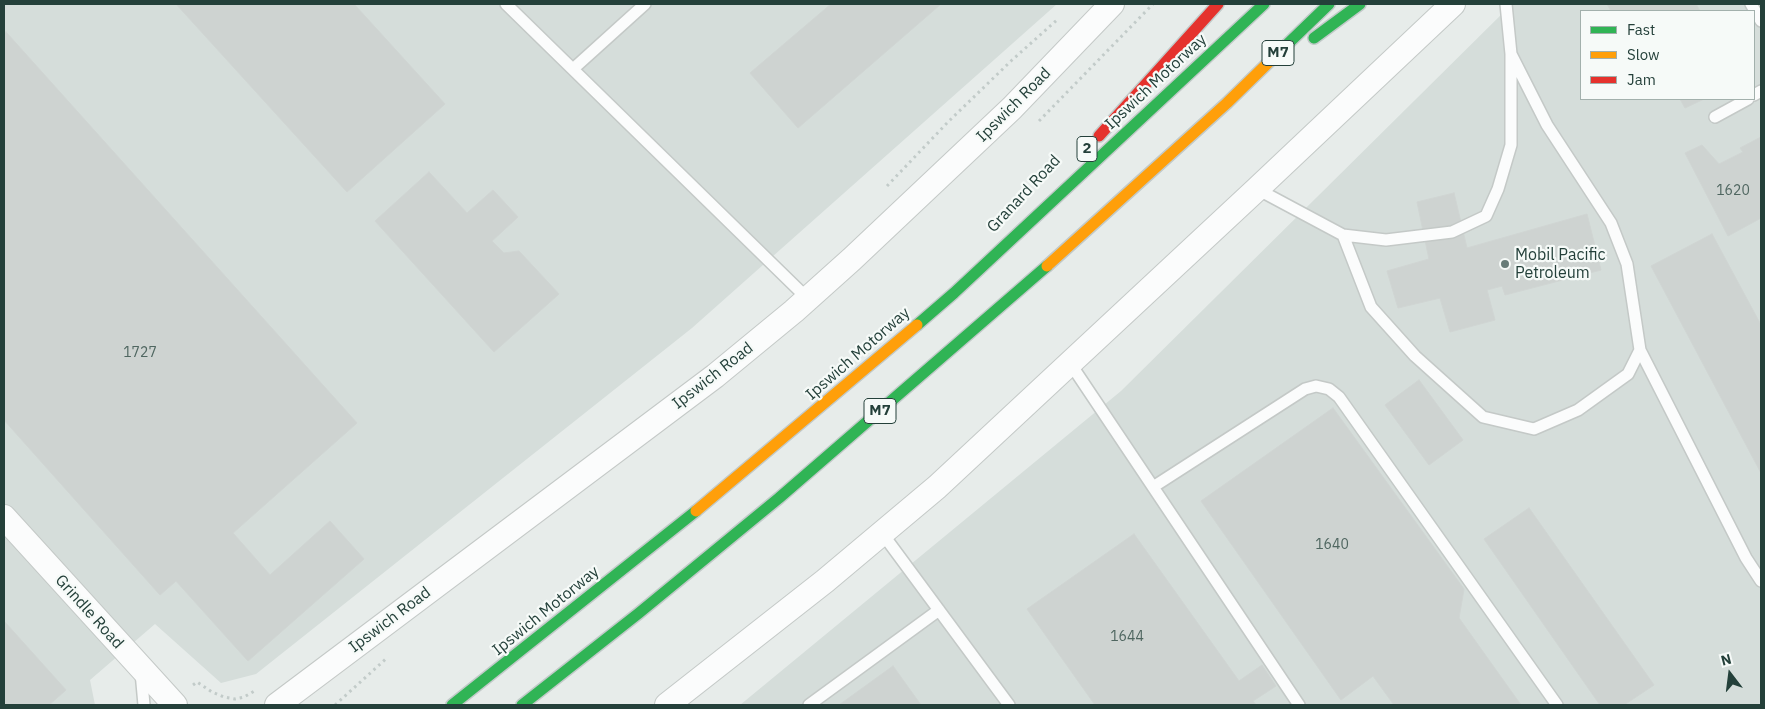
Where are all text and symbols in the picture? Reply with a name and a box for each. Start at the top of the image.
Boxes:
legend [1580,10,1755,100]
text: Fast [1627,20,1655,39]
street label: Ipswich Motorway [1101,30,1211,134]
road number: M7 [1262,40,1294,66]
text: Slow [1627,45,1660,64]
street label: Ipswich Road [973,64,1055,146]
text: Jam [1627,70,1656,89]
road number: 2 [1077,136,1097,162]
street label: Granard Road [983,151,1065,237]
house number: 1620 [1716,183,1750,199]
place label: Mobil Pacific Petroleum [1515,245,1606,283]
marker: Mobil Pacific Petroleum [1499,258,1511,270]
street label: Ipswich Motorway [802,304,914,404]
street label: Ipswich Road [669,338,757,414]
house number: 1727 [123,345,157,361]
road number: M7 [864,398,896,424]
house number: 1640 [1315,537,1349,553]
street label: Ipswich Motorway [489,562,603,660]
street label: Grindle Road [51,571,127,653]
street label: Ipswich Road [345,583,435,657]
house number: 1644 [1110,629,1144,645]
north arrow [1705,649,1755,699]
text: N [1719,650,1733,670]

